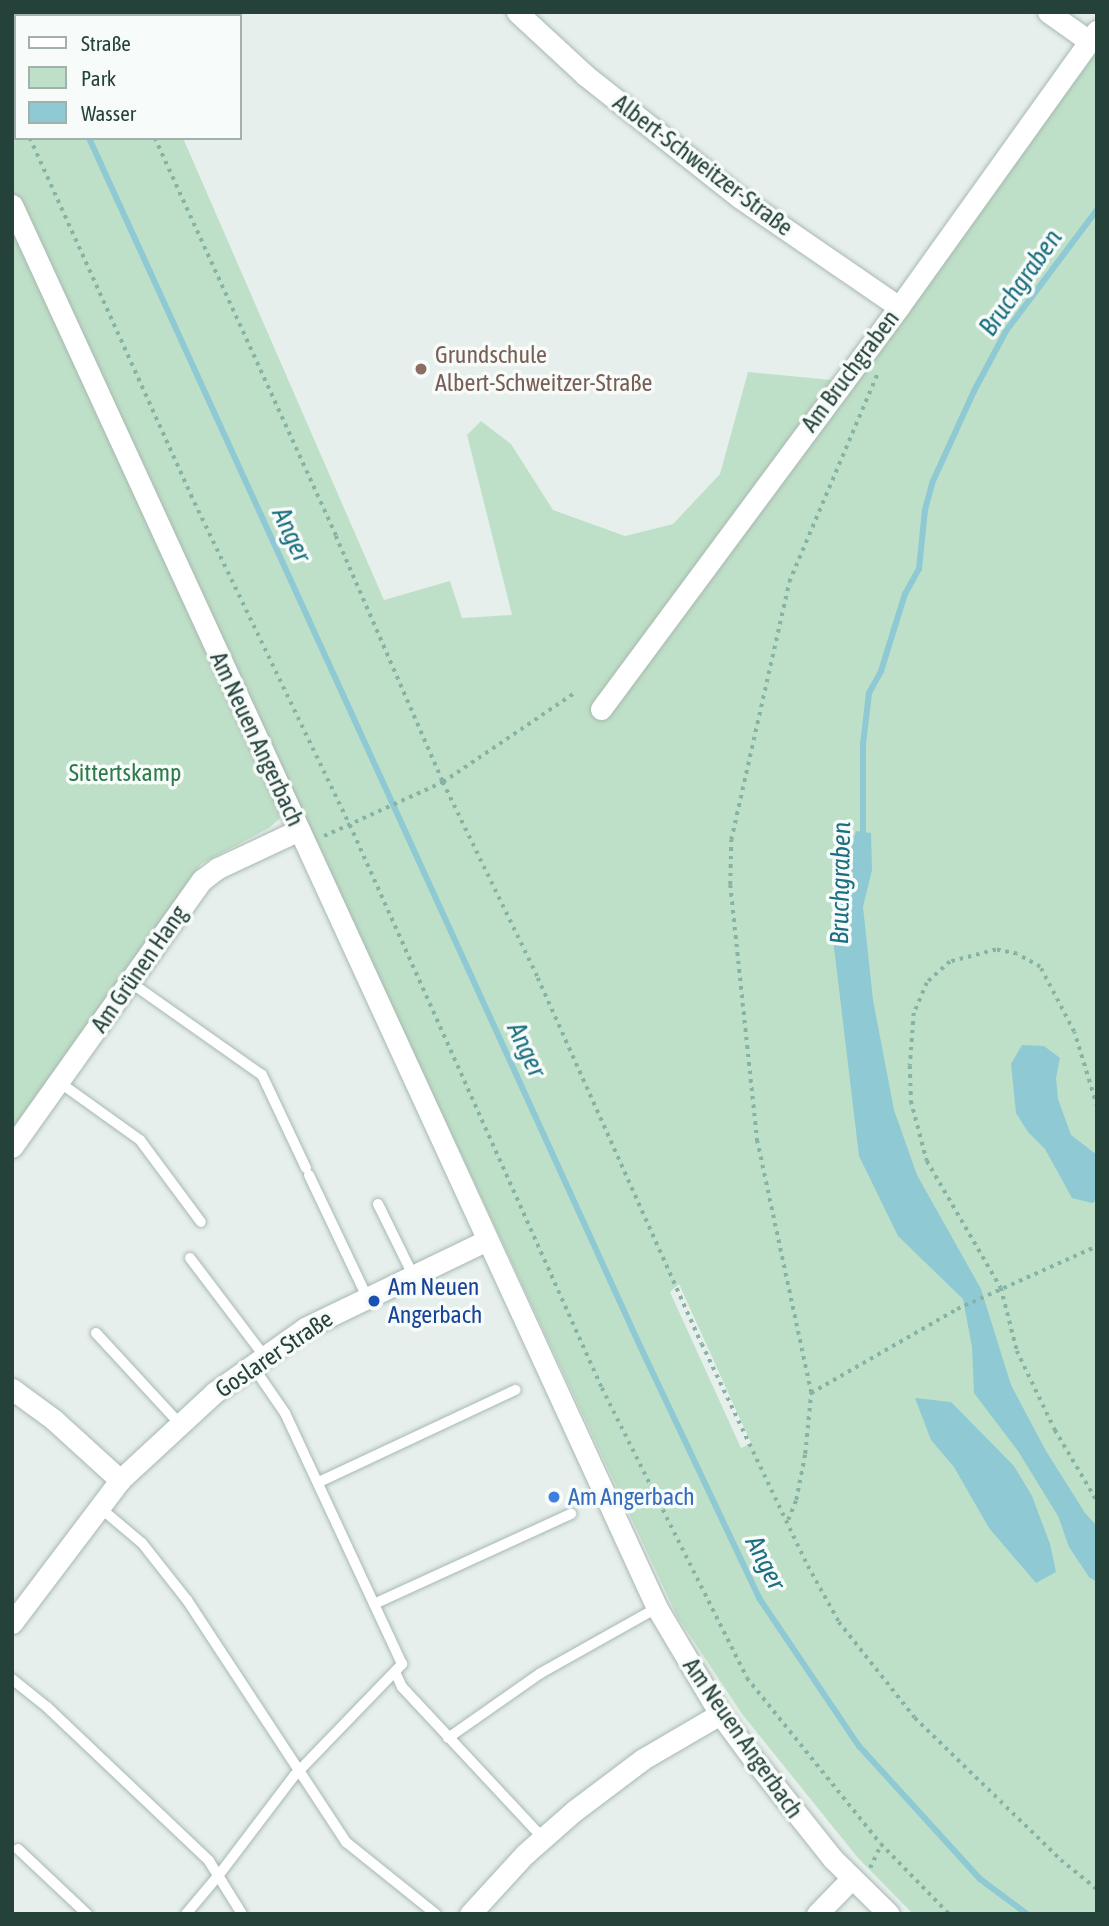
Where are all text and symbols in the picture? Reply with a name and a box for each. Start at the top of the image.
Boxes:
legend [14,14,242,140]
text: Straße [81,31,131,55]
text: Park [81,66,116,90]
street label: Albert-Schweitzer-Straße [607,88,799,242]
text: Wasser [81,101,136,125]
water label: Bruchgraben [973,224,1069,342]
street label: Am Bruchgraben [795,304,905,438]
place label: Grundschule Albert-Schweitzer-Straße [435,341,652,397]
marker: Grundschule Albert-Schweitzer-Straße [413,361,429,377]
water label: Anger [265,503,317,567]
street label: Am Neuen Angerbach [204,647,310,831]
park label: Sittertskamp [69,759,181,787]
water label: Bruchgraben [824,821,858,945]
street label: Am Grünen Hang [85,900,193,1038]
water label: Anger [500,1018,552,1082]
place label: Am Neuen Angerbach [388,1273,482,1329]
marker: Am Neuen Angerbach [366,1293,382,1309]
street label: Goslarer Straße [210,1304,338,1404]
place label: Am Angerbach [568,1483,695,1511]
marker: Am Angerbach [546,1489,562,1505]
water label: Anger [738,1531,792,1595]
street label: Am Neuen Angerbach [677,1652,809,1824]

